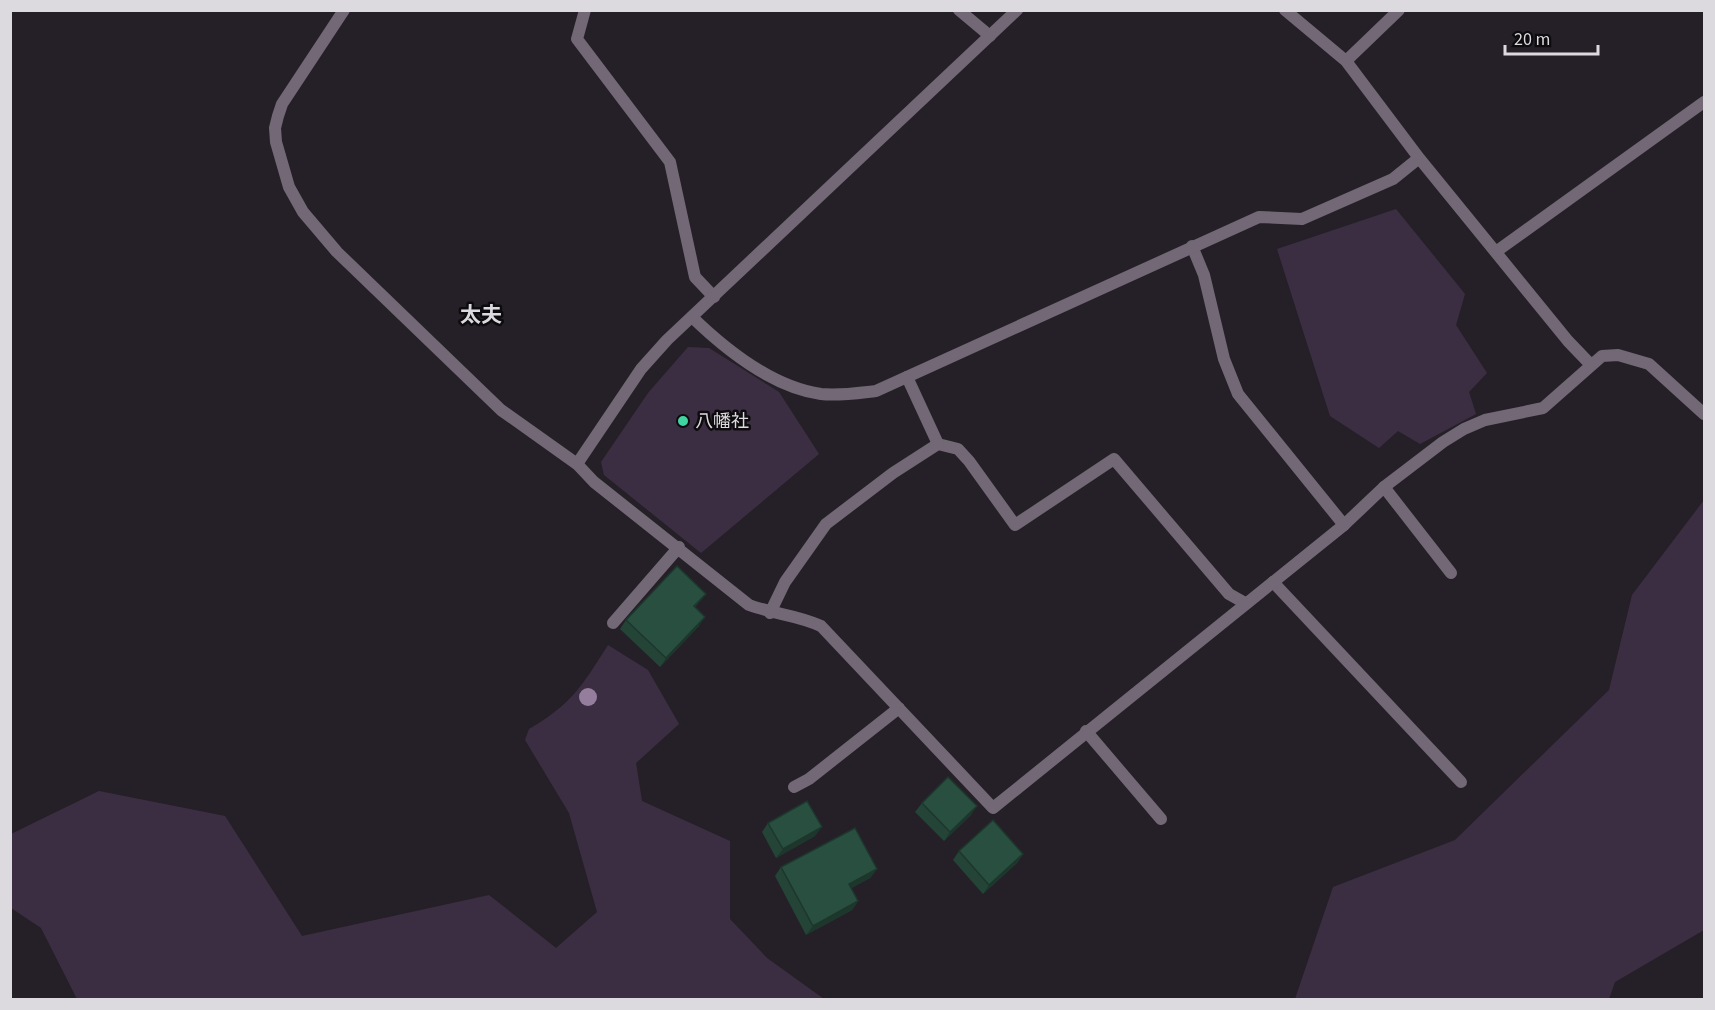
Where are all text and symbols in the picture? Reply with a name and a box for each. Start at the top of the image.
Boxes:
scale bar [1505,18,1598,56]
text: 20 m [1514,27,1550,52]
district label: 太夫 [460,300,502,330]
place label: 八幡社 [695,409,749,434]
marker: 八幡社 [676,414,690,428]

